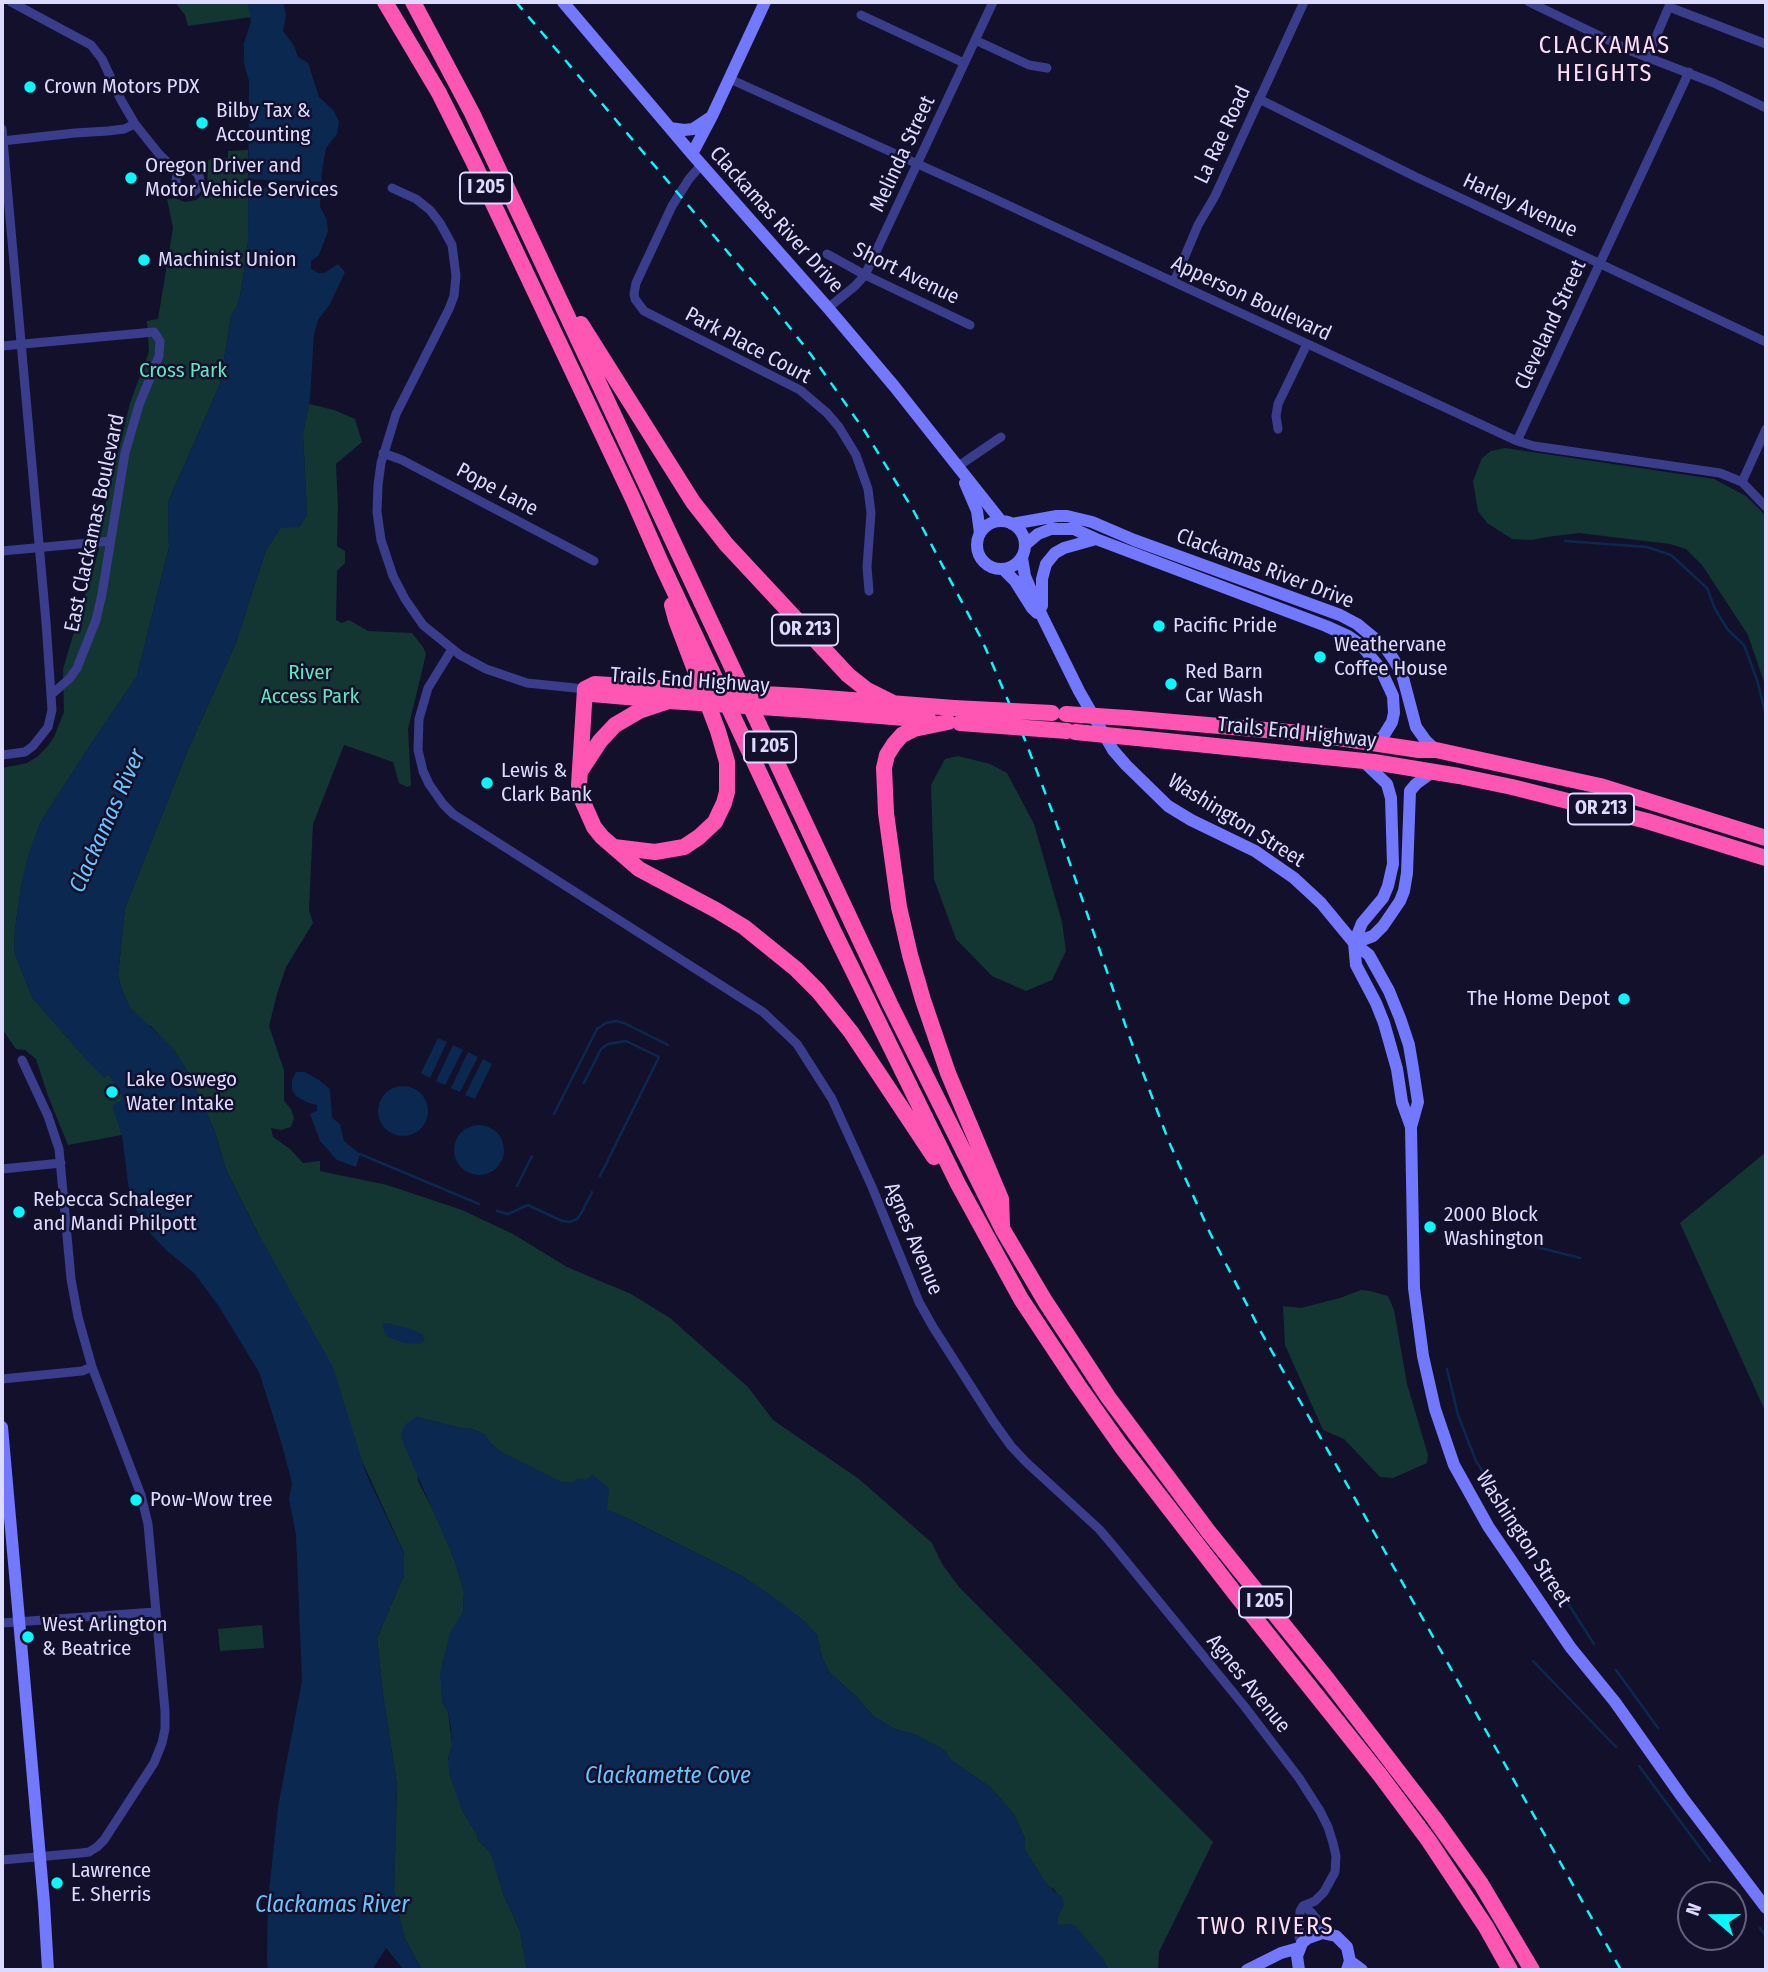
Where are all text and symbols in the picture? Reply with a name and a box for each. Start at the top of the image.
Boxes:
district label: CLACKAMAS HEIGHTS [1540,32,1670,88]
place label: Crown Motors PDX [44,74,200,100]
marker: Crown Motors PDX [22,79,38,95]
street label: La Rae Road [1189,82,1257,188]
street label: Melinda Street [865,92,941,216]
place label: Bilby Tax & Accounting [216,98,311,148]
marker: Bilby Tax & Accounting [194,115,210,131]
street label: Clackamas River Drive [704,142,848,298]
place label: Oregon Driver and Motor Vehicle Services [145,153,338,203]
street label: Harley Avenue [1459,168,1581,244]
marker: Oregon Driver and Motor Vehicle Services [123,170,139,186]
road number: I 205 [460,172,512,204]
street label: Short Avenue [849,238,963,310]
place label: Machinist Union [158,247,297,273]
street label: Apperson Boulevard [1167,251,1335,347]
marker: Machinist Union [136,252,152,268]
street label: Cleveland Street [1510,256,1592,394]
street label: Park Place Court [681,302,815,390]
park label: Cross Park [139,358,227,384]
street label: East Clackamas Boulevard [60,412,130,634]
street label: Pope Lane [452,458,542,522]
street label: Clackamas River Drive [1173,524,1357,614]
place label: Pacific Pride [1173,613,1277,639]
road number: OR 213 [772,614,838,646]
marker: Pacific Pride [1151,618,1167,634]
place label: Weathervane Coffee House [1334,632,1448,682]
marker: Weathervane Coffee House [1312,649,1328,665]
place label: Red Barn Car Wash [1185,659,1263,709]
park label: River Access Park [261,660,359,710]
street label: Trails End Highway [610,663,770,699]
marker: Red Barn Car Wash [1163,676,1179,692]
street label: Trails End Highway [1216,712,1378,754]
road number: I 205 [744,732,796,762]
water label: Clackamas River [64,745,152,897]
place label: Lewis & Clark Bank [501,758,592,808]
street label: Washington Street [1163,769,1309,873]
marker: Lewis & Clark Bank [479,775,495,791]
road number: OR 213 [1568,794,1634,824]
place label: The Home Depot [1467,986,1610,1012]
marker: The Home Depot [1616,991,1632,1007]
place label: Lake Oswego Water Intake [126,1067,237,1117]
marker: Lake Oswego Water Intake [104,1084,120,1100]
street label: Agnes Avenue [878,1179,948,1299]
place label: Rebecca Schaleger and Mandi Philpott [33,1187,197,1237]
place label: 2000 Block Washington [1444,1202,1544,1252]
marker: Rebecca Schaleger and Mandi Philpott [11,1204,27,1220]
marker: 2000 Block Washington [1422,1219,1438,1235]
street label: Washington Street [1470,1466,1576,1612]
place label: Pow-Wow tree [150,1487,273,1513]
marker: Pow-Wow tree [128,1492,144,1508]
road number: I 205 [1239,1586,1291,1618]
place label: West Arlington & Beatrice [42,1612,167,1662]
marker: West Arlington & Beatrice [20,1629,36,1645]
street label: Agnes Avenue [1201,1630,1295,1738]
water label: Clackamette Cove [585,1763,751,1791]
place label: Lawrence E. Sherris [71,1858,151,1908]
marker: Lawrence E. Sherris [49,1875,65,1891]
north arrow [1677,1881,1747,1951]
water label: Clackamas River [255,1892,409,1920]
text: N [1681,1900,1706,1919]
district label: TWO RIVERS [1199,1913,1333,1941]

